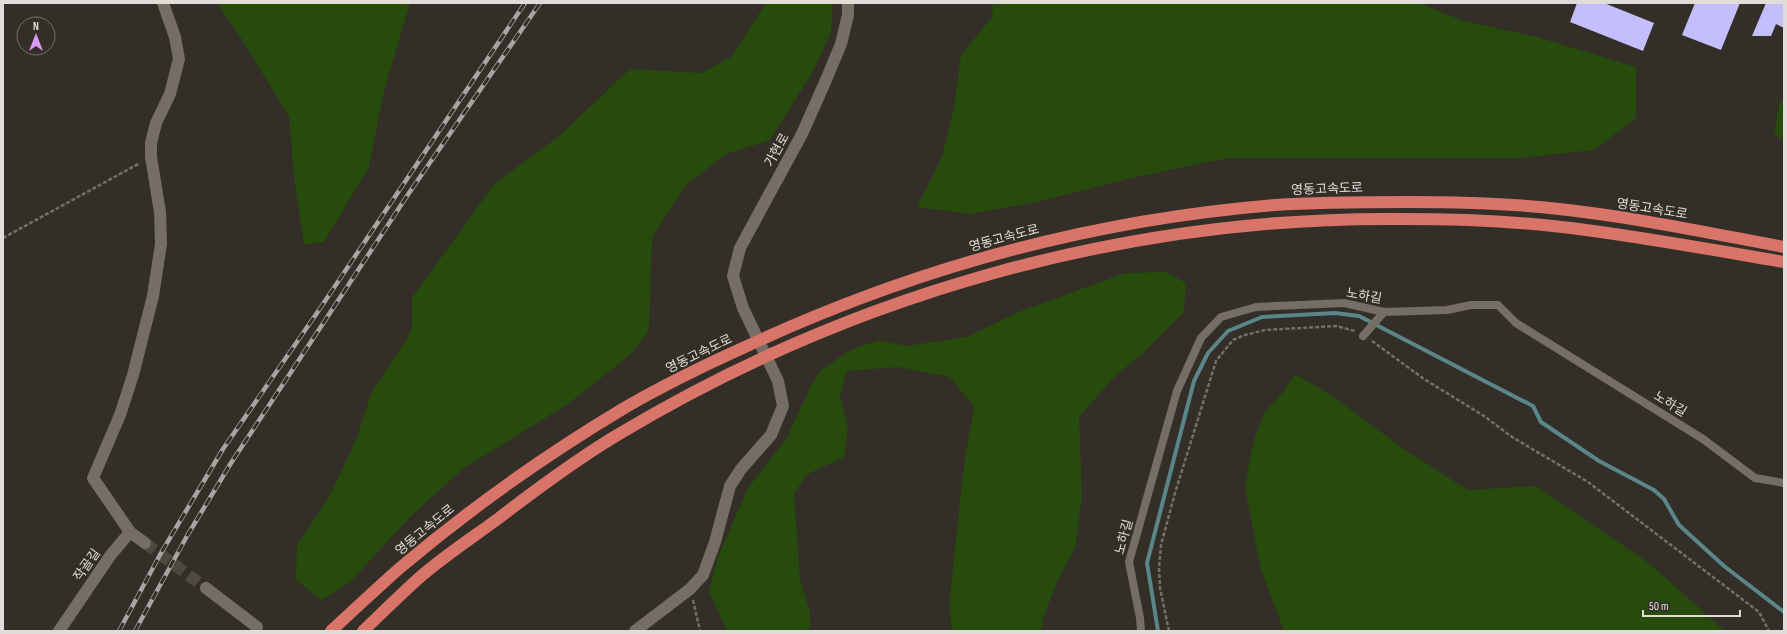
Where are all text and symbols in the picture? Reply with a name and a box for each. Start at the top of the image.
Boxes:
north arrow [16,16,56,56]
text: N [33,20,39,33]
street label: 가현로 [761,130,793,170]
street label: 영동고속도로 [1291,180,1363,198]
street label: 영동고속도로 [1615,195,1689,223]
street label: 영동고속도로 [967,221,1041,255]
street label: 노하길 [1345,285,1383,307]
street label: 영동고속도로 [663,331,735,377]
street label: 노하길 [1651,388,1689,420]
street label: 영동고속도로 [392,501,458,559]
street label: 노하길 [1112,518,1136,556]
street label: 작골길 [70,546,104,584]
scale bar [1643,592,1740,618]
text: 50 m [1649,599,1669,614]

